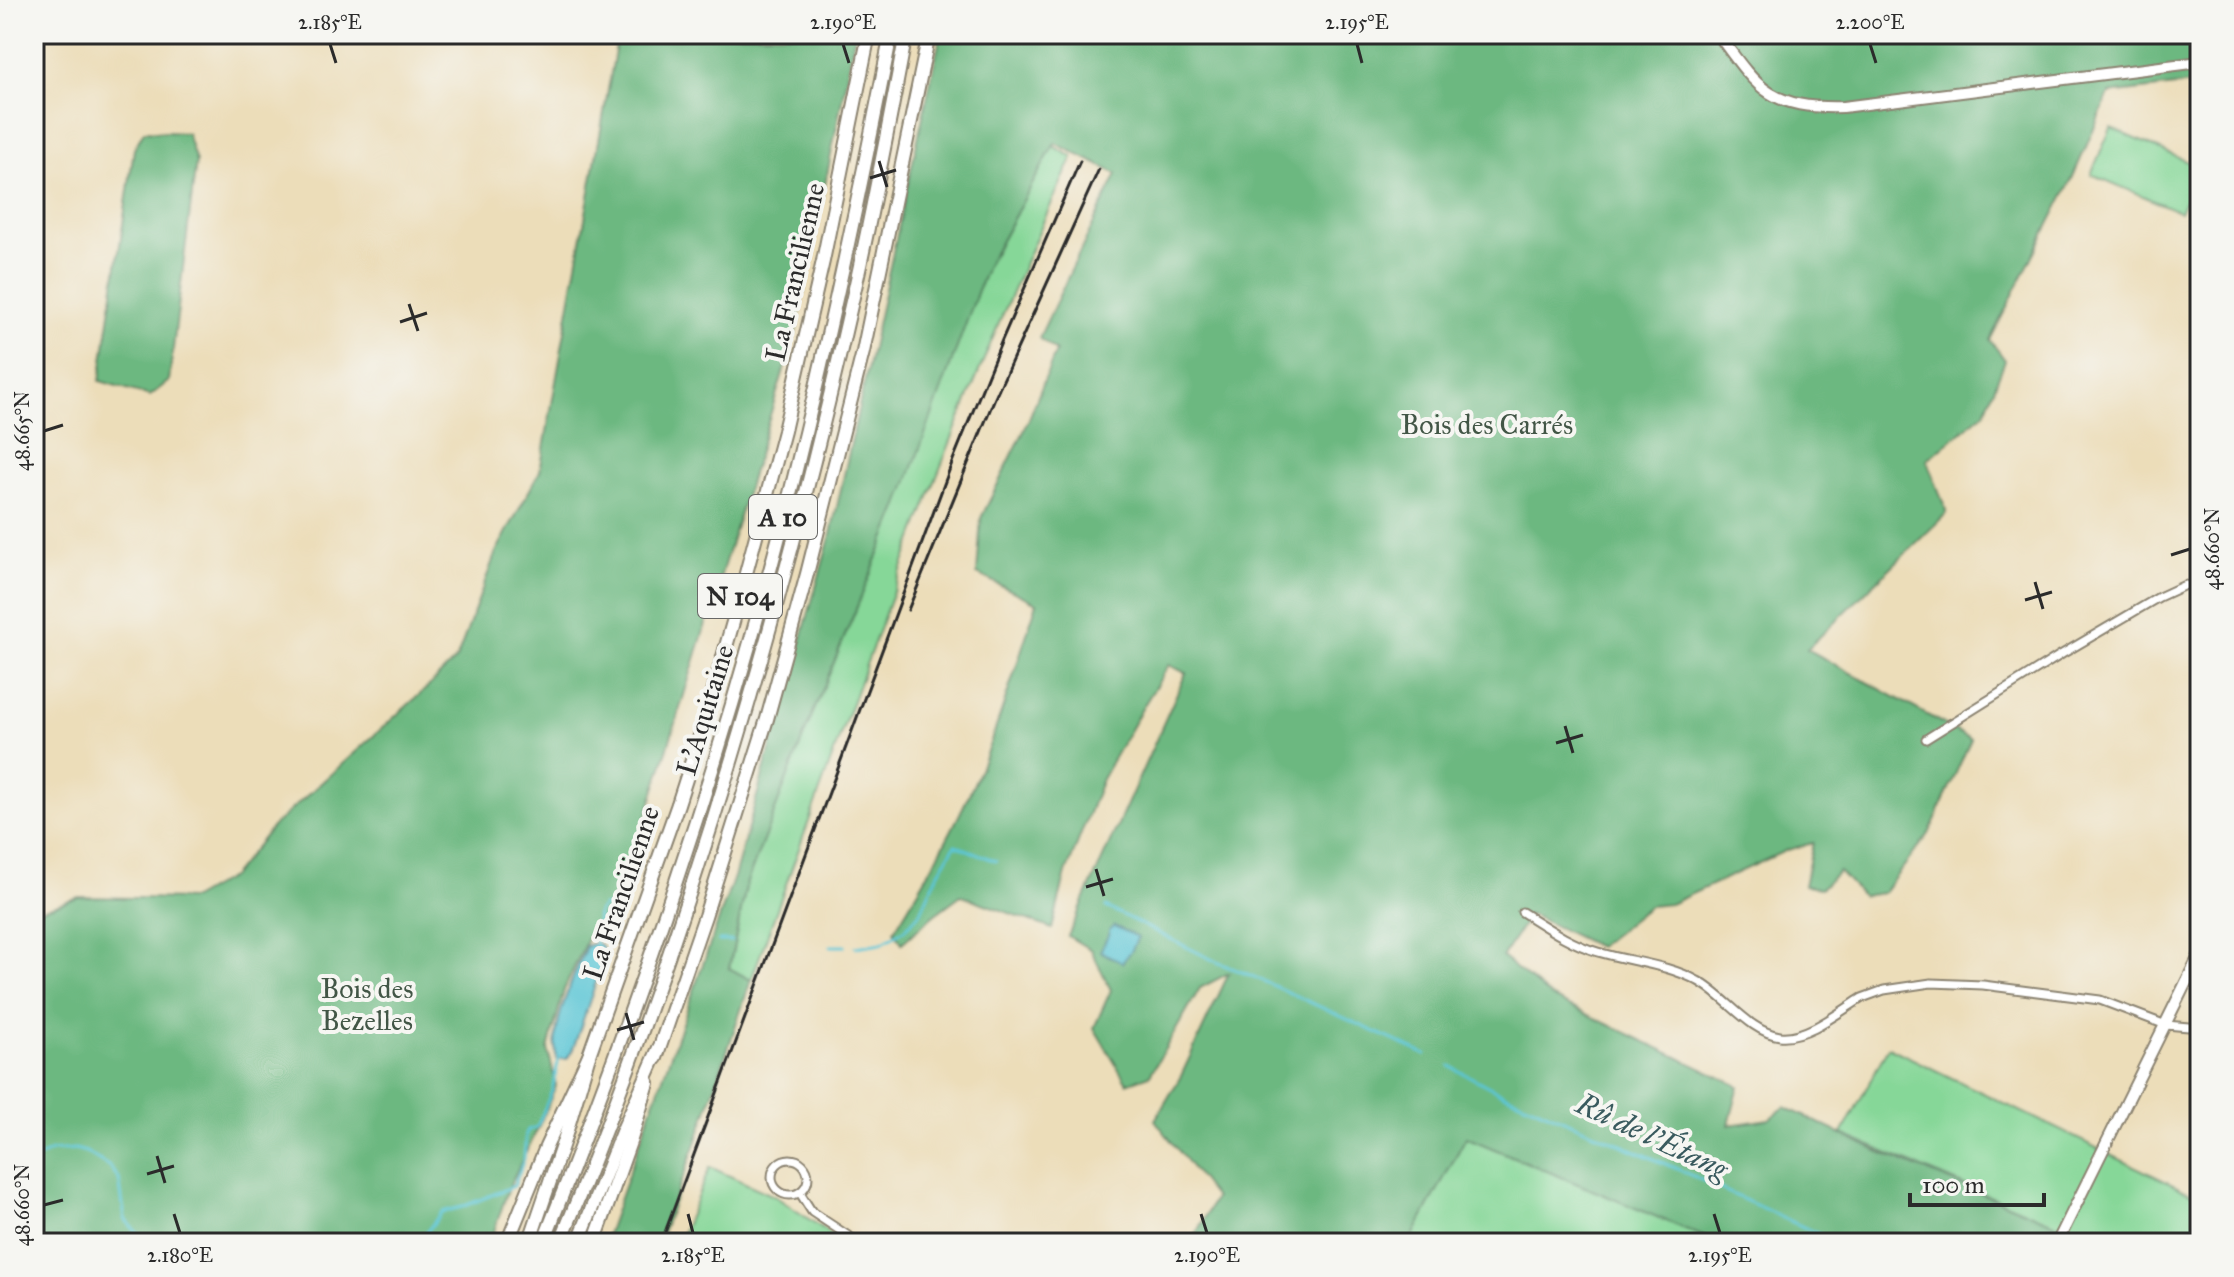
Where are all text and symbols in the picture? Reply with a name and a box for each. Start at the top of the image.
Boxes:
text: 2.185°E [298,10,362,34]
text: 2.190°E [810,10,876,34]
text: 2.195°E [1325,10,1389,34]
text: 2.200°E [1835,10,1905,34]
street label: La Francilienne [757,179,833,365]
text: 48.665°N [10,391,34,471]
park label: Bois des Carrés [1401,407,1573,442]
road number: A 10 [749,495,817,539]
text: 48.660°N [2200,508,2224,590]
road number: N 104 [698,574,782,618]
street label: L'Aquitaine [669,640,741,780]
street label: La Francilienne [575,801,667,985]
park label: Bois des Bezelles [321,971,413,1038]
water label: Rû de l'Étang [1570,1084,1735,1187]
scale bar [1910,1157,2044,1207]
text: 48.660°N [10,1164,34,1246]
text: 100 m [1922,1170,1985,1200]
text: 2.180°E [147,1243,213,1267]
text: 2.185°E [661,1243,725,1267]
text: 2.190°E [1174,1243,1240,1267]
text: 2.195°E [1688,1243,1752,1267]

